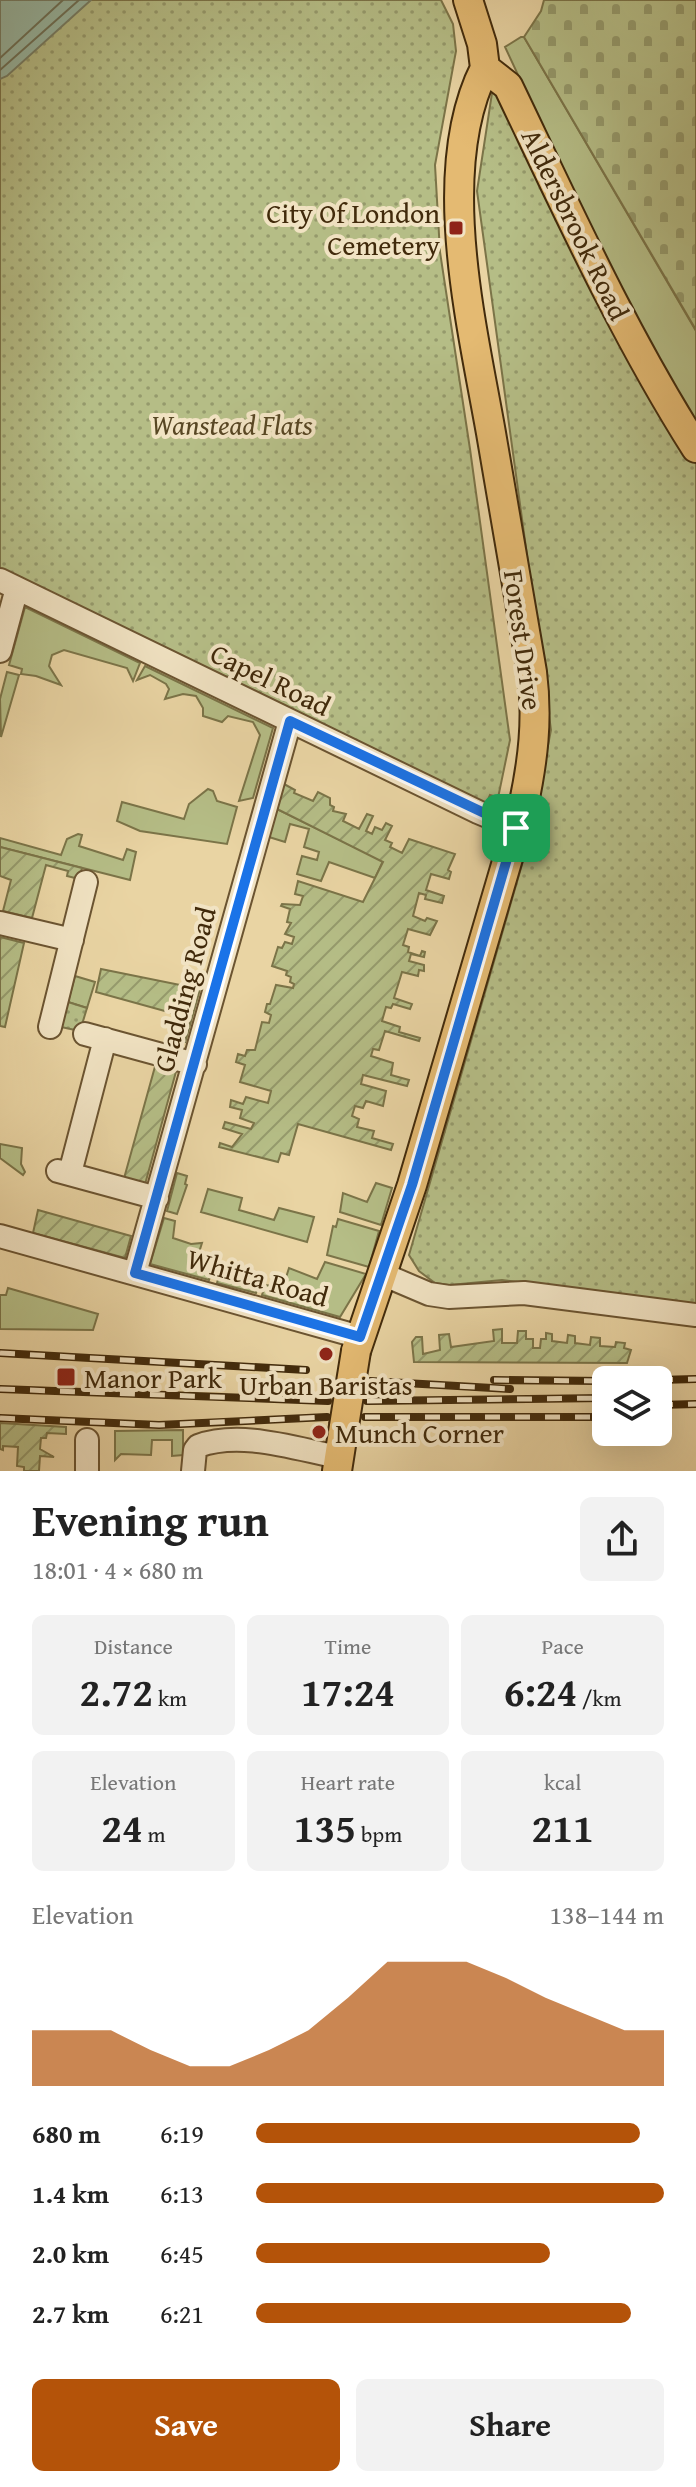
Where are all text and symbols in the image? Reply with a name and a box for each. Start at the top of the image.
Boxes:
street label: Aldersbrook Road [512,121,640,327]
place label: City Of London Cemetery [266,192,440,265]
marker: City Of London Cemetery [447,219,465,237]
park label: Wanstead Flats [151,404,313,445]
street label: Forest Drive [494,567,554,713]
street label: Capel Road [204,632,338,726]
pin [482,794,550,862]
icon: arrive [494,806,538,850]
street label: Gladding Road [142,902,226,1076]
street label: Whitta Road [183,1237,333,1317]
marker: Urban Baristas [317,1345,335,1363]
place label: Manor Park [84,1357,223,1398]
place label: Urban Baristas [239,1364,413,1405]
marker: Manor Park [55,1366,77,1388]
map controls [592,1366,672,1446]
button: layers [592,1366,672,1446]
place label: Munch Corner [335,1412,505,1453]
marker: Munch Corner [310,1423,328,1441]
text: Evening run [32,1488,269,1552]
button: share [580,1497,664,1581]
text: 18:01 · 4 × 680 m [32,1550,203,1589]
text: Distance [94,1630,173,1662]
text: Time [325,1630,371,1662]
text: Pace [542,1630,584,1662]
text: 2.72 [80,1662,153,1721]
text: 17:24 [301,1662,395,1721]
text: 6:24 [504,1662,577,1721]
text: km [153,1682,187,1714]
text: /km [577,1682,622,1714]
text: Elevation [90,1766,176,1798]
text: Heart rate [301,1766,395,1798]
text: kcal [544,1766,581,1798]
text: 24 [101,1798,143,1857]
text: 135 [294,1798,356,1857]
text: 211 [532,1798,594,1857]
text: m [143,1818,165,1850]
text: bpm [356,1818,402,1850]
text: Elevation [32,1895,134,1934]
text: 138–144 m [550,1895,664,1934]
text: 680 m [32,2114,100,2153]
text: 6:19 [160,2114,204,2153]
text: 1.4 km [32,2174,109,2213]
text: 6:13 [160,2174,204,2213]
text: 2.0 km [32,2234,109,2273]
text: 6:45 [160,2234,204,2273]
text: 2.7 km [32,2294,109,2333]
text: 6:21 [160,2294,204,2333]
button: Save [32,2379,340,2471]
button: Share [356,2379,664,2471]

